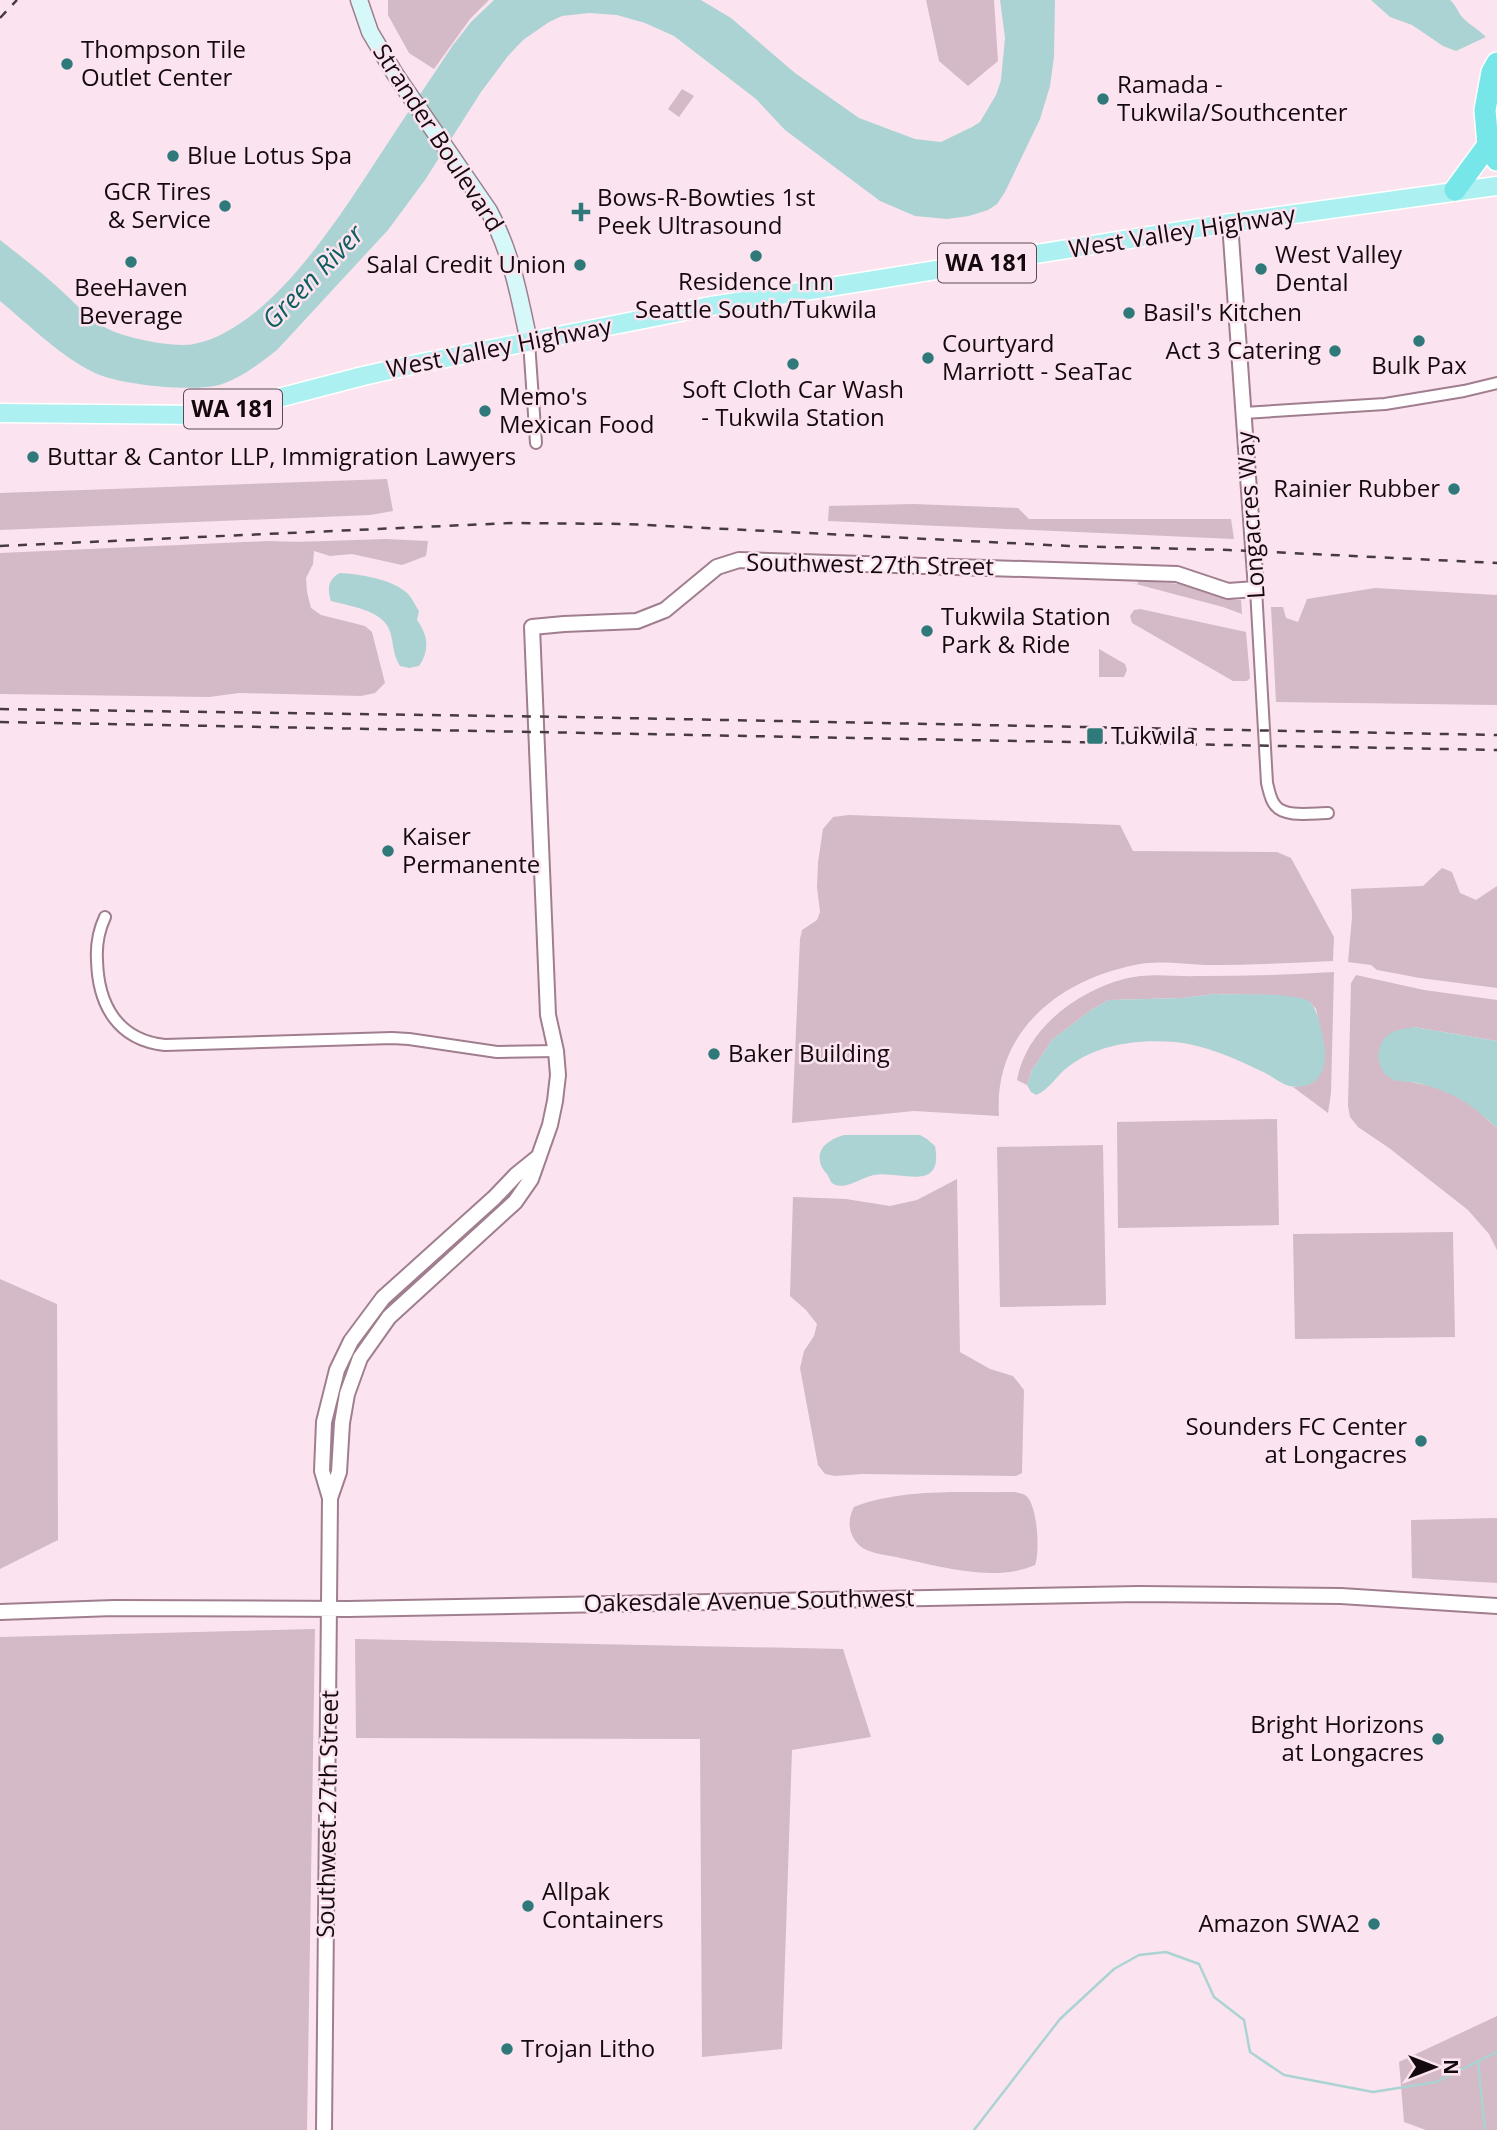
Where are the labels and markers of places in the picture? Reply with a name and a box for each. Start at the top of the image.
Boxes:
place label: Thompson Tile Outlet Center [81,32,246,93]
marker: Thompson Tile Outlet Center [59,56,75,72]
place label: Ramada - Tukwila/Southcenter [1117,67,1348,128]
marker: Ramada - Tukwila/Southcenter [1095,91,1111,107]
place label: Blue Lotus Spa [187,138,352,171]
marker: Blue Lotus Spa [165,148,181,164]
place label: GCR Tires & Service [103,174,211,235]
place label: Bows-R-Bowties 1st Peek Ultrasound [597,180,815,241]
marker: GCR Tires & Service [217,198,233,214]
marker: Bows-R-Bowties 1st Peek Ultrasound [571,202,591,222]
place label: West Valley Dental [1275,237,1403,298]
place label: Salal Credit Union [366,247,566,280]
marker: Residence Inn Seattle South/Tukwila [748,248,764,264]
marker: BeeHaven Beverage [123,254,139,270]
marker: Salal Credit Union [572,257,588,273]
marker: West Valley Dental [1253,261,1269,277]
place label: Residence Inn Seattle South/Tukwila [635,264,877,325]
place label: BeeHaven Beverage [74,270,188,331]
place label: Basil's Kitchen [1143,295,1302,328]
marker: Basil's Kitchen [1121,305,1137,321]
place label: Courtyard Marriott - SeaTac [942,326,1132,387]
place label: Act 3 Catering [1165,333,1321,366]
marker: Bulk Pax [1411,333,1427,349]
marker: Act 3 Catering [1327,343,1343,359]
place label: Bulk Pax [1371,348,1467,381]
marker: Courtyard Marriott - SeaTac [920,350,936,366]
marker: Soft Cloth Car Wash - Tukwila Station [785,356,801,372]
place label: Soft Cloth Car Wash - Tukwila Station [682,372,904,433]
place label: Memo's Mexican Food [499,379,654,440]
marker: Memo's Mexican Food [477,403,493,419]
place label: Buttar & Cantor LLP, Immigration Lawyers [47,439,516,472]
marker: Buttar & Cantor LLP, Immigration Lawyers [25,449,41,465]
place label: Rainier Rubber [1273,471,1440,504]
marker: Rainier Rubber [1446,481,1462,497]
place label: Tukwila Station Park & Ride [941,599,1111,660]
marker: Tukwila Station Park & Ride [919,623,935,639]
place label: Tukwila [1111,718,1196,751]
marker: Tukwila [1085,726,1105,746]
place label: Kaiser Permanente [402,819,540,880]
marker: Kaiser Permanente [380,843,396,859]
place label: Baker Building [728,1036,890,1069]
marker: Baker Building [706,1046,722,1062]
place label: Sounders FC Center at Longacres [1185,1409,1407,1470]
marker: Sounders FC Center at Longacres [1413,1433,1429,1449]
place label: Bright Horizons at Longacres [1250,1707,1424,1768]
marker: Bright Horizons at Longacres [1430,1731,1446,1747]
place label: Allpak Containers [542,1874,664,1935]
marker: Allpak Containers [520,1898,536,1914]
place label: Amazon SWA2 [1198,1906,1360,1939]
marker: Amazon SWA2 [1366,1916,1382,1932]
place label: Trojan Litho [521,2031,655,2064]
marker: Trojan Litho [499,2041,515,2057]

